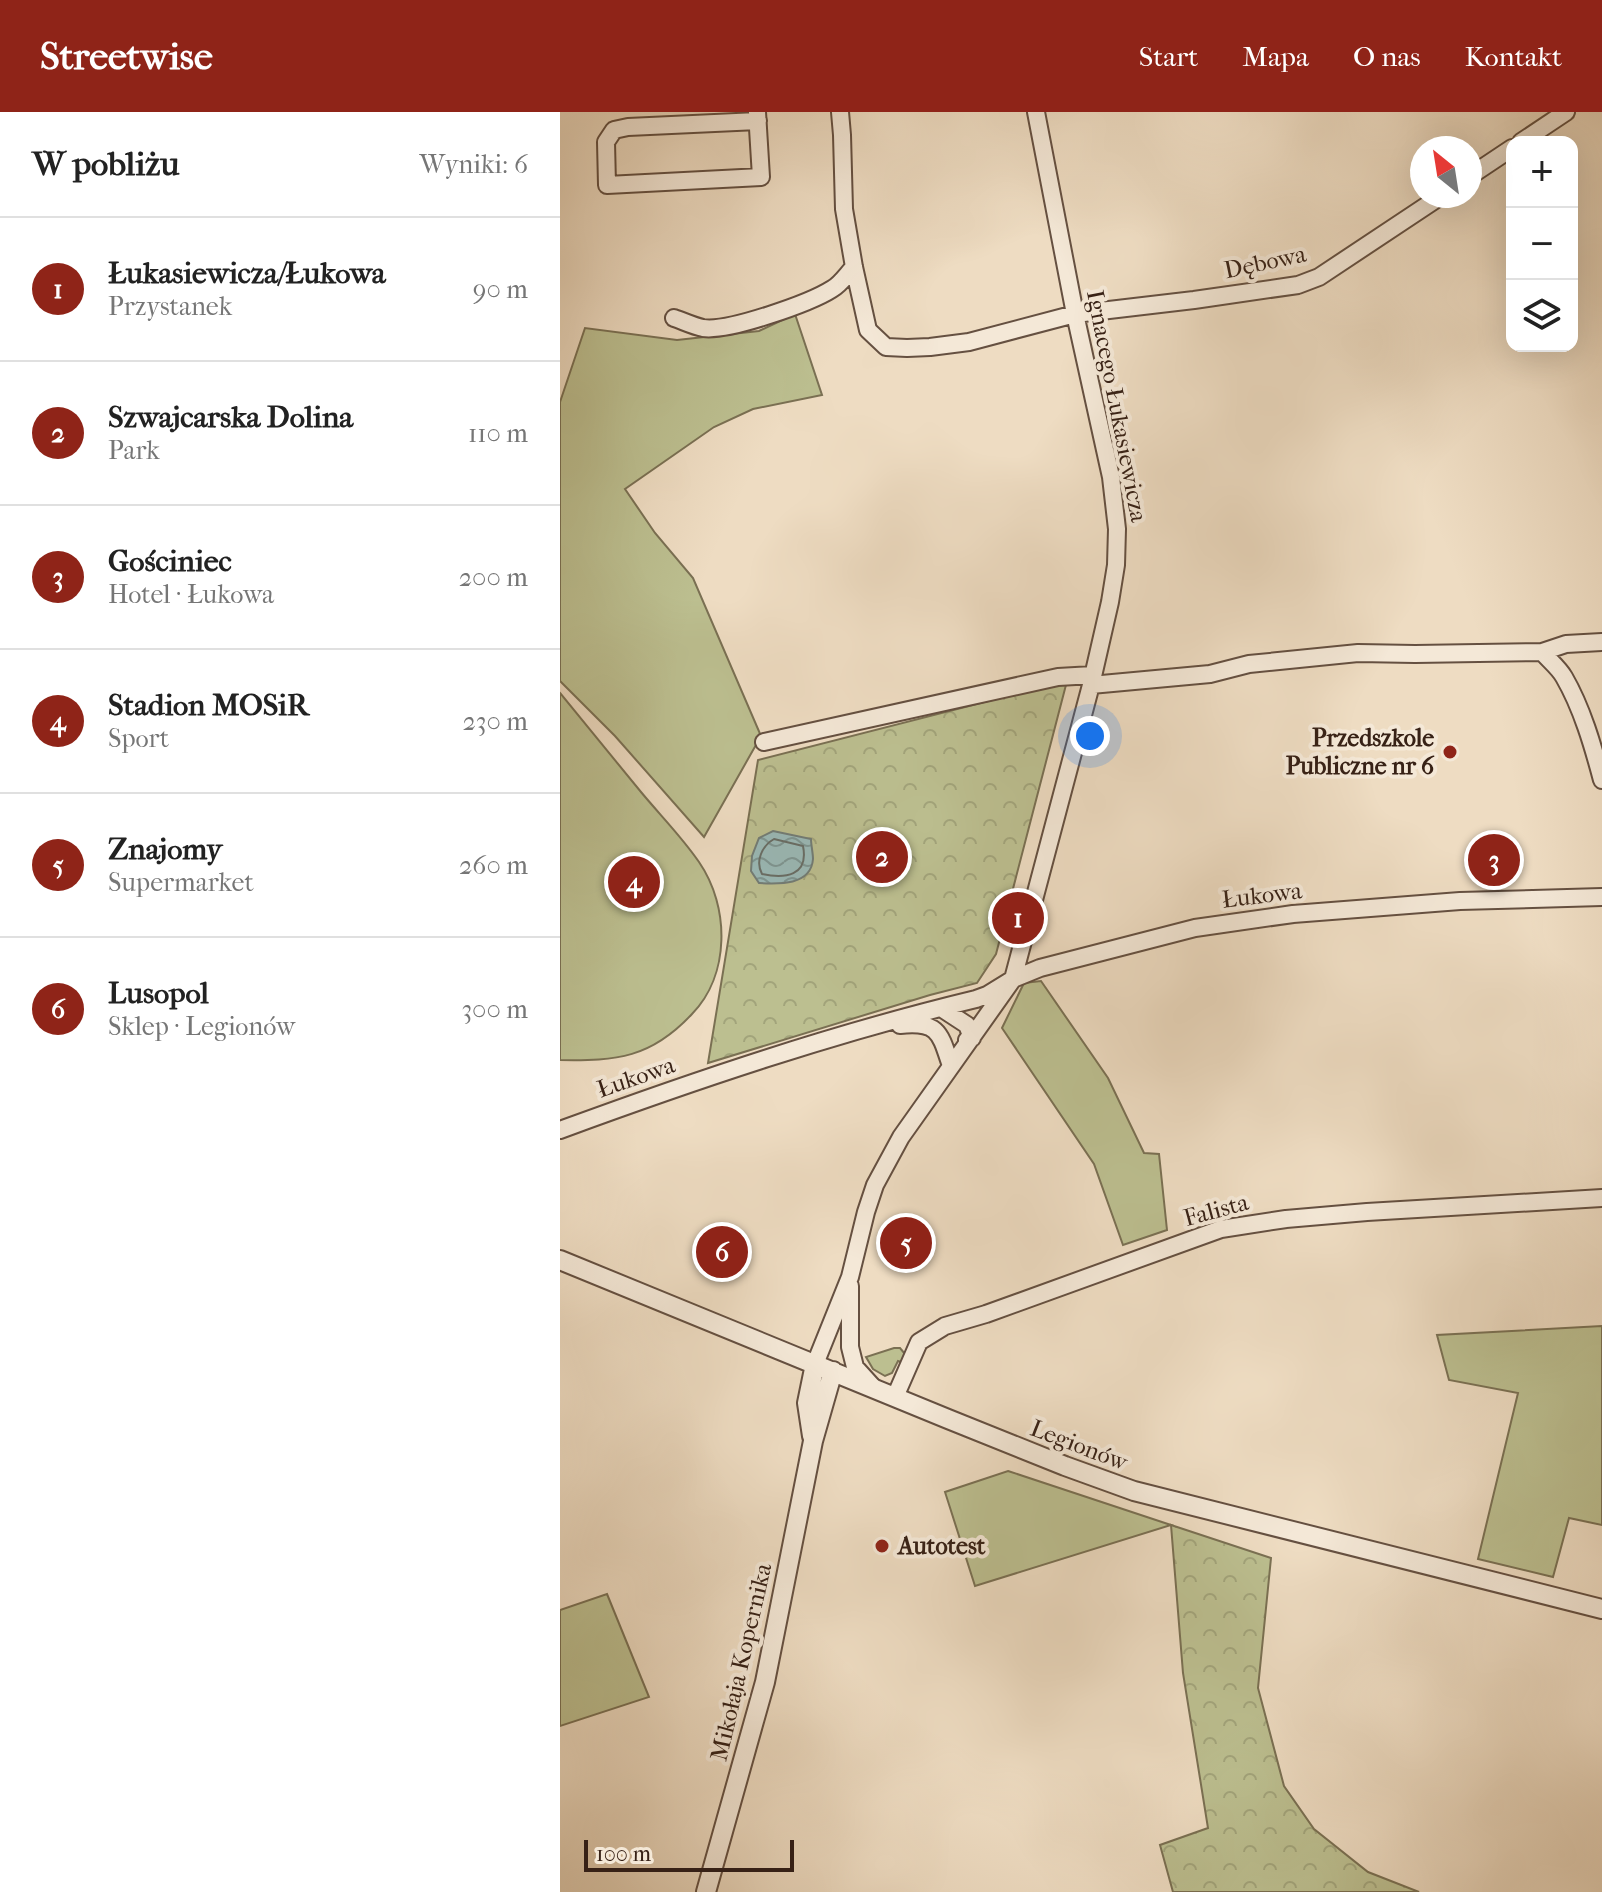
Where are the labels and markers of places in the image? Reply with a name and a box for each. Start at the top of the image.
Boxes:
place label: Przedszkole Publiczne nr 6 [1286,724,1435,780]
marker: Przedszkole Publiczne nr 6 [1441,743,1459,761]
pin: 2 [856,827,908,887]
pin: 3 [1468,830,1520,890]
pin: 4 [608,852,660,912]
pin: 1 [992,888,1044,948]
pin: 5 [880,1213,932,1273]
pin: 6 [696,1222,748,1282]
place label: Autotest [896,1532,986,1560]
marker: Autotest [873,1537,891,1555]

